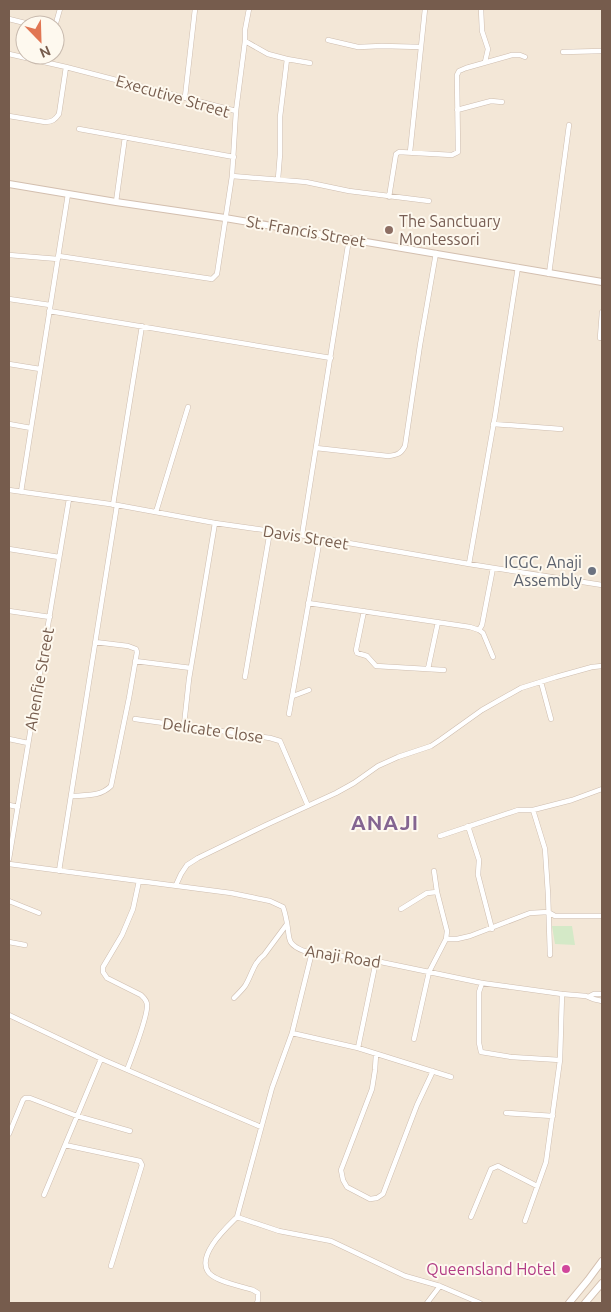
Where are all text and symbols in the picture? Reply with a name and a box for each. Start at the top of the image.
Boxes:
north arrow [15,15,65,65]
text: N [37,43,53,61]
street label: Executive Street [114,71,233,121]
street label: St. Francis Street [245,212,368,250]
place label: The Sanctuary Montessori [399,212,501,248]
marker: The Sanctuary Montessori [383,224,395,236]
street label: Davis Street [262,521,351,553]
place label: ICGC, Anaji Assembly [504,553,582,589]
marker: ICGC, Anaji Assembly [586,565,598,577]
street label: Ahenfie Street [21,625,57,732]
street label: Delicate Close [161,714,265,746]
district label: ANAJI [351,810,419,834]
street label: Anaji Road [304,941,382,971]
place label: Queensland Hotel [426,1260,556,1278]
marker: Queensland Hotel [560,1263,572,1275]

